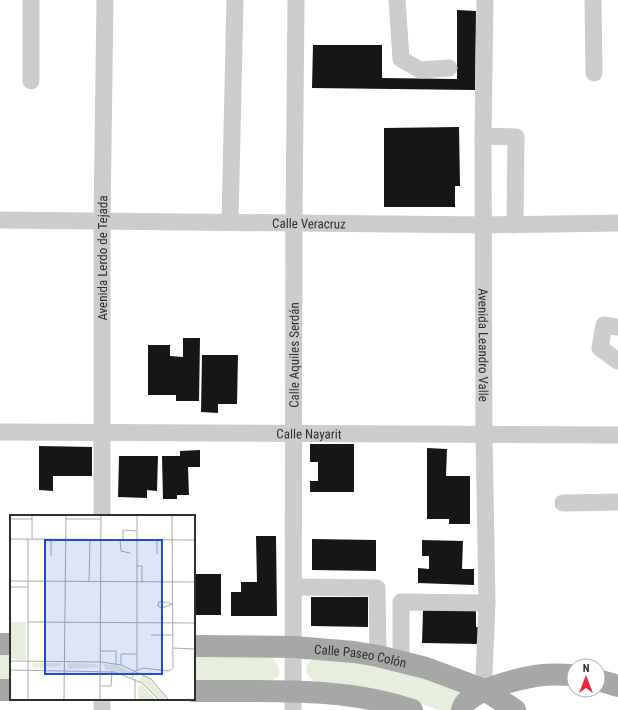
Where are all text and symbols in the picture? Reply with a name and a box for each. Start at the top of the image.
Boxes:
street label: Avenida Lerdo de Tejada [94,195,110,321]
street label: Calle Veracruz [272,215,346,231]
street label: Avenida Leandro Valle [476,288,491,402]
street label: Calle Aquiles Serdán [286,302,301,408]
street label: Calle Nayarit [276,426,342,441]
inset map [10,515,195,700]
street label: Calle Paseo Colón [314,641,408,670]
north arrow [566,658,606,698]
text: N [583,662,590,675]

